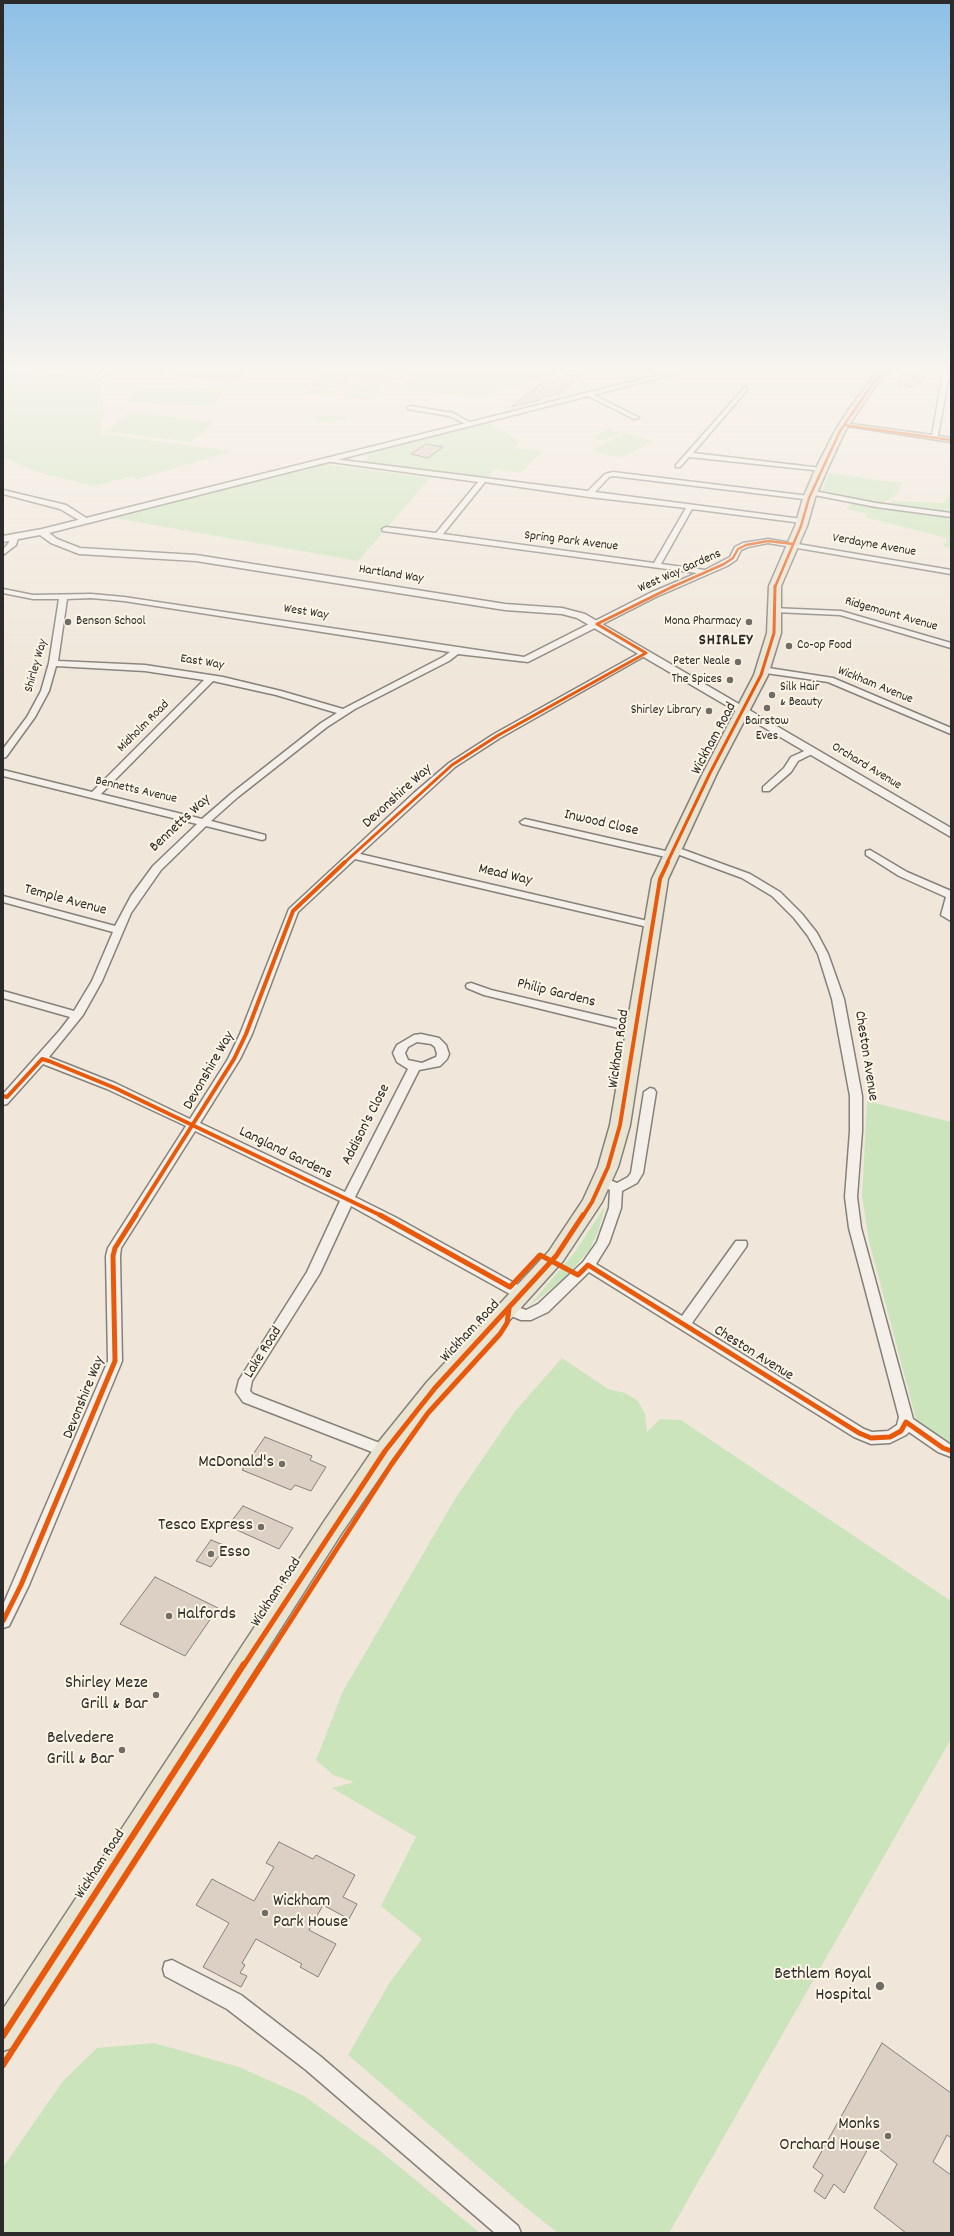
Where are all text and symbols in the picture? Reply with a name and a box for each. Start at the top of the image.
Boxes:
street label: Spring Park Avenue [523,529,619,555]
street label: Verdayne Avenue [831,531,917,561]
street label: West Way Gardens [636,547,724,597]
street label: Hartland Way [357,562,425,588]
street label: Ridgemount Avenue [843,594,939,636]
street label: West Way [282,602,330,624]
place label: Benson School [76,614,146,630]
place label: Mona Pharmacy [664,614,741,630]
marker: Benson School [63,617,73,627]
marker: Mona Pharmacy [744,617,754,627]
district label: SHIRLEY [699,632,753,652]
street label: Shirley Way [22,638,52,694]
place label: Co-op Food [797,638,852,654]
marker: Co-op Food [784,641,794,651]
street label: East Way [179,652,225,674]
place label: Peter Neale [673,654,730,670]
marker: Peter Neale [733,657,743,667]
street label: Wickham Avenue [835,664,915,708]
place label: The Spices [672,672,722,688]
marker: The Spices [725,675,735,685]
place label: Silk Hair & Beauty [780,680,822,711]
marker: Silk Hair & Beauty [767,690,777,700]
street label: Midholm Road [115,698,173,756]
street label: Wickham Road [688,700,742,778]
place label: Shirley Library [631,703,701,719]
marker: Bairstow Eves [762,703,772,713]
marker: Shirley Library [704,706,714,716]
place label: Bairstow Eves [745,714,789,745]
street label: Orchard Avenue [828,740,904,794]
street label: Devonshire Way [359,761,437,833]
street label: Bennetts Avenue [94,774,178,808]
street label: Bennetts Way [147,791,215,857]
street label: Inwood Close [562,807,640,841]
street label: Mead Way [476,861,534,891]
street label: Temple Avenue [22,881,108,921]
street label: Philip Gardens [515,976,597,1012]
street label: Wickham Road [606,1009,634,1089]
street label: Cheston Avenue [849,1010,881,1102]
street label: Devonshire Way [180,1029,240,1113]
street label: Addison's Close [339,1082,395,1168]
street label: Langland Gardens [235,1124,335,1184]
street label: Wickham Road [437,1297,505,1367]
street label: Cheston Avenue [710,1322,796,1386]
street label: Lake Road [241,1324,287,1382]
street label: Devonshire Way [60,1354,110,1442]
place label: McDonald's [198,1453,274,1475]
marker: McDonald's [277,1459,287,1469]
place label: Tesco Express [158,1516,253,1538]
marker: Tesco Express [256,1522,266,1532]
place label: Esso [219,1543,250,1565]
marker: Esso [206,1549,216,1559]
street label: Wickham Road [248,1555,306,1631]
place label: Halfords [177,1605,236,1627]
marker: Halfords [164,1611,174,1621]
place label: Shirley Meze Grill & Bar [65,1674,148,1716]
marker: Shirley Meze Grill & Bar [151,1690,161,1700]
place label: Belvedere Grill & Bar [47,1729,114,1772]
marker: Belvedere Grill & Bar [117,1745,127,1755]
street label: Wickham Road [72,1827,130,1903]
place label: Wickham Park House [273,1892,348,1934]
marker: Wickham Park House [260,1908,270,1918]
place label: Bethlem Royal Hospital [774,1965,871,2008]
marker: Bethlem Royal Hospital [874,1980,886,1992]
place label: Monks Orchard House [779,2115,880,2158]
marker: Monks Orchard House [883,2131,893,2141]

